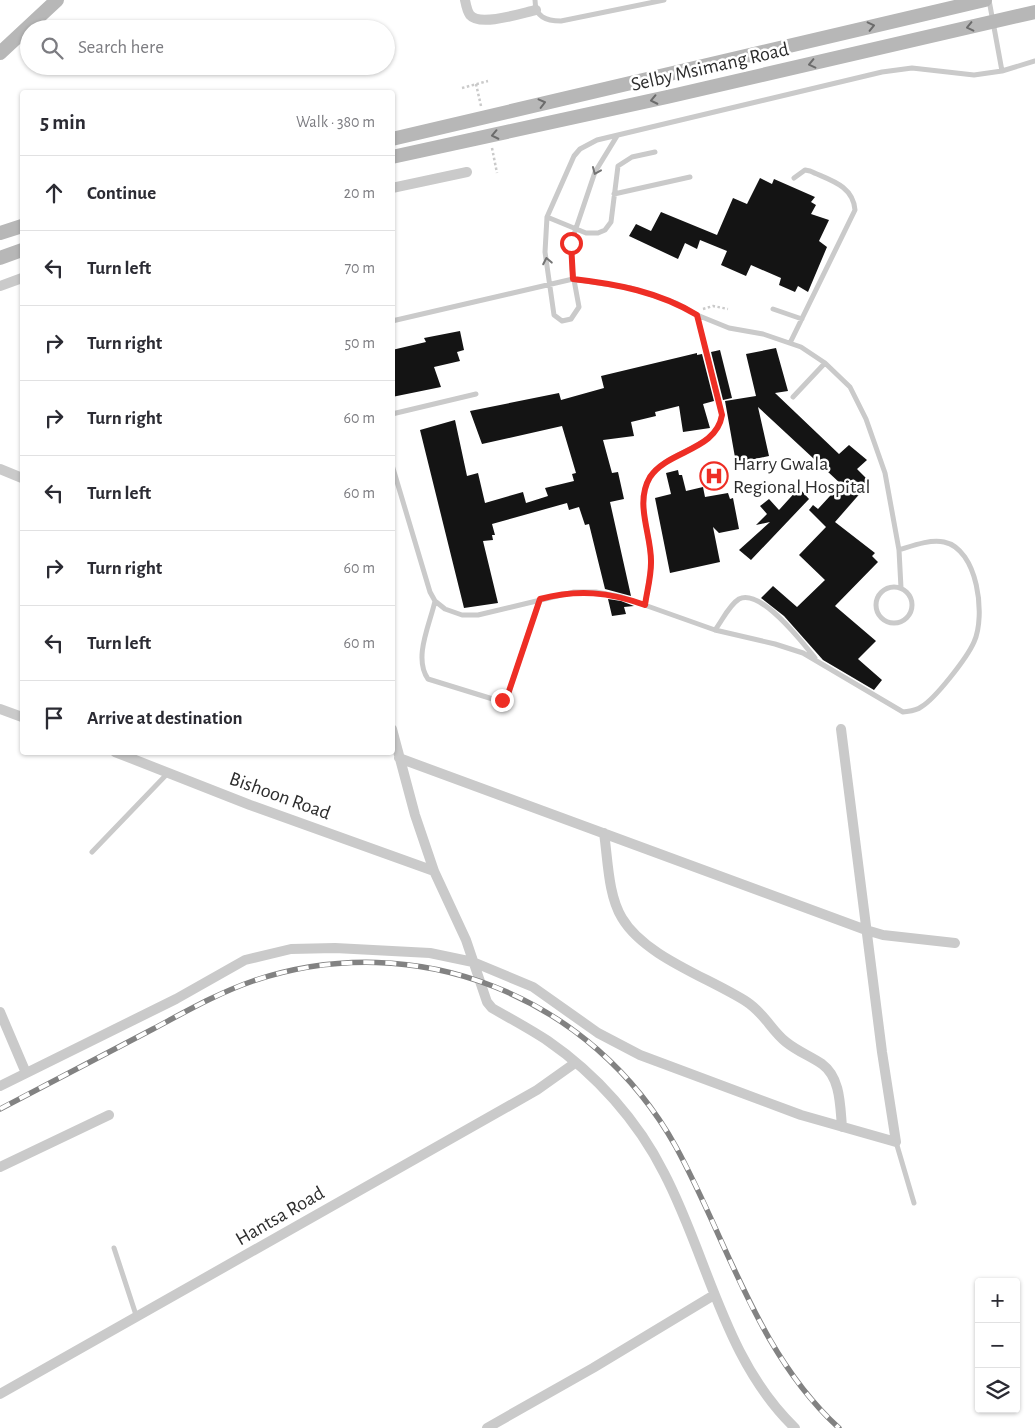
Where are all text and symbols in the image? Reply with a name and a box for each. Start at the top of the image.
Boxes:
search box [20,20,395,75]
one-way arrow [866,21,875,32]
one-way arrow [966,21,975,32]
icon: search [38,34,66,62]
text: Search here [78,38,164,57]
street label: Selby Msimang Road [629,39,791,95]
one-way arrow [808,58,817,69]
one-way arrow [649,94,658,105]
one-way arrow [537,98,546,109]
text: 5 min [40,112,86,133]
text: Walk · 380 m [296,114,375,130]
one-way arrow [491,129,500,140]
one-way arrow [592,166,602,175]
icon: ahead [40,179,68,207]
text: Continue [87,184,156,203]
text: 20 m [344,185,375,201]
route start [560,232,583,255]
icon: left [40,254,68,282]
one-way arrow [542,256,553,265]
text: Turn left [87,259,151,278]
text: 70 m [344,260,375,276]
icon: right [40,329,68,357]
text: Turn right [87,334,162,353]
text: 50 m [344,335,375,351]
icon: right [40,404,68,432]
text: Turn right [87,409,162,428]
text: 60 m [344,410,375,426]
place label: Harry Gwala Regional Hospital [733,454,870,497]
hospital icon: Harry Gwala Regional Hospital [699,461,729,491]
icon: left [40,479,68,507]
text: Turn left [87,484,151,503]
text: 60 m [344,485,375,501]
icon: right [40,554,68,582]
text: Turn right [87,559,162,578]
text: 60 m [344,560,375,576]
icon: left [40,629,68,657]
text: Turn left [87,634,151,653]
text: 60 m [344,635,375,651]
route end [491,689,514,712]
icon: arrive [40,704,68,732]
text: Arrive at destination [87,709,243,728]
street label: Bishoon Road [227,768,333,824]
street label: Hantsa Road [232,1183,328,1249]
map controls [975,1278,1020,1413]
button: + [975,1278,1020,1323]
button: − [975,1323,1020,1368]
button: layers [975,1368,1020,1413]

